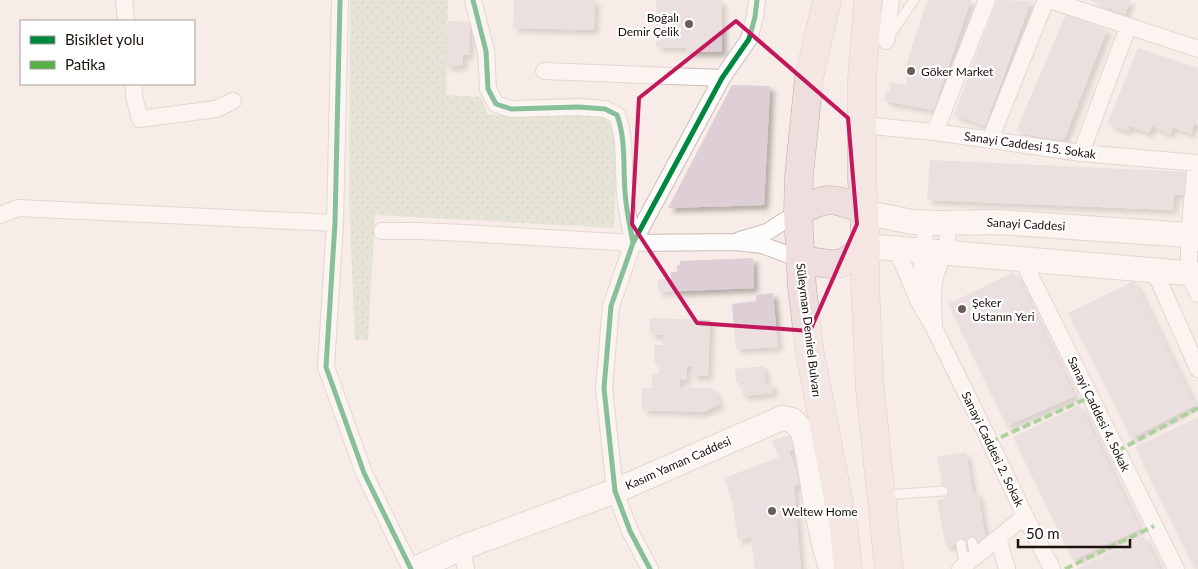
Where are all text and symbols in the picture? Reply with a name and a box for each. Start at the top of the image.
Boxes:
place label: Boğalı Demir Çelik [618,10,680,39]
marker: Boğalı Demir Çelik [683,18,695,30]
legend [20,20,195,85]
text: Bisiklet yolu [65,30,144,48]
text: Patika [65,55,105,73]
place label: Göker Market [921,64,994,79]
marker: Göker Market [905,65,917,77]
street label: Sanayi Caddesi 15. Sokak [963,128,1098,162]
street label: Sanayi Caddesi [986,214,1066,234]
street label: Süleyman Demirel Bulvarı [793,262,825,398]
place label: Şeker Ustanın Yeri [972,295,1035,324]
marker: Şeker Ustanın Yeri [956,303,968,315]
street label: Sanayi Caddesi 4. Sokak [1065,354,1134,475]
street label: Sanayi Caddesi 2. Sokak [959,389,1028,510]
street label: Kasım Yaman Caddesi [623,433,733,493]
place label: Weltew Home [782,504,858,519]
marker: Weltew Home [766,505,778,517]
scale bar [1018,516,1130,548]
text: 50 m [1026,524,1060,542]

